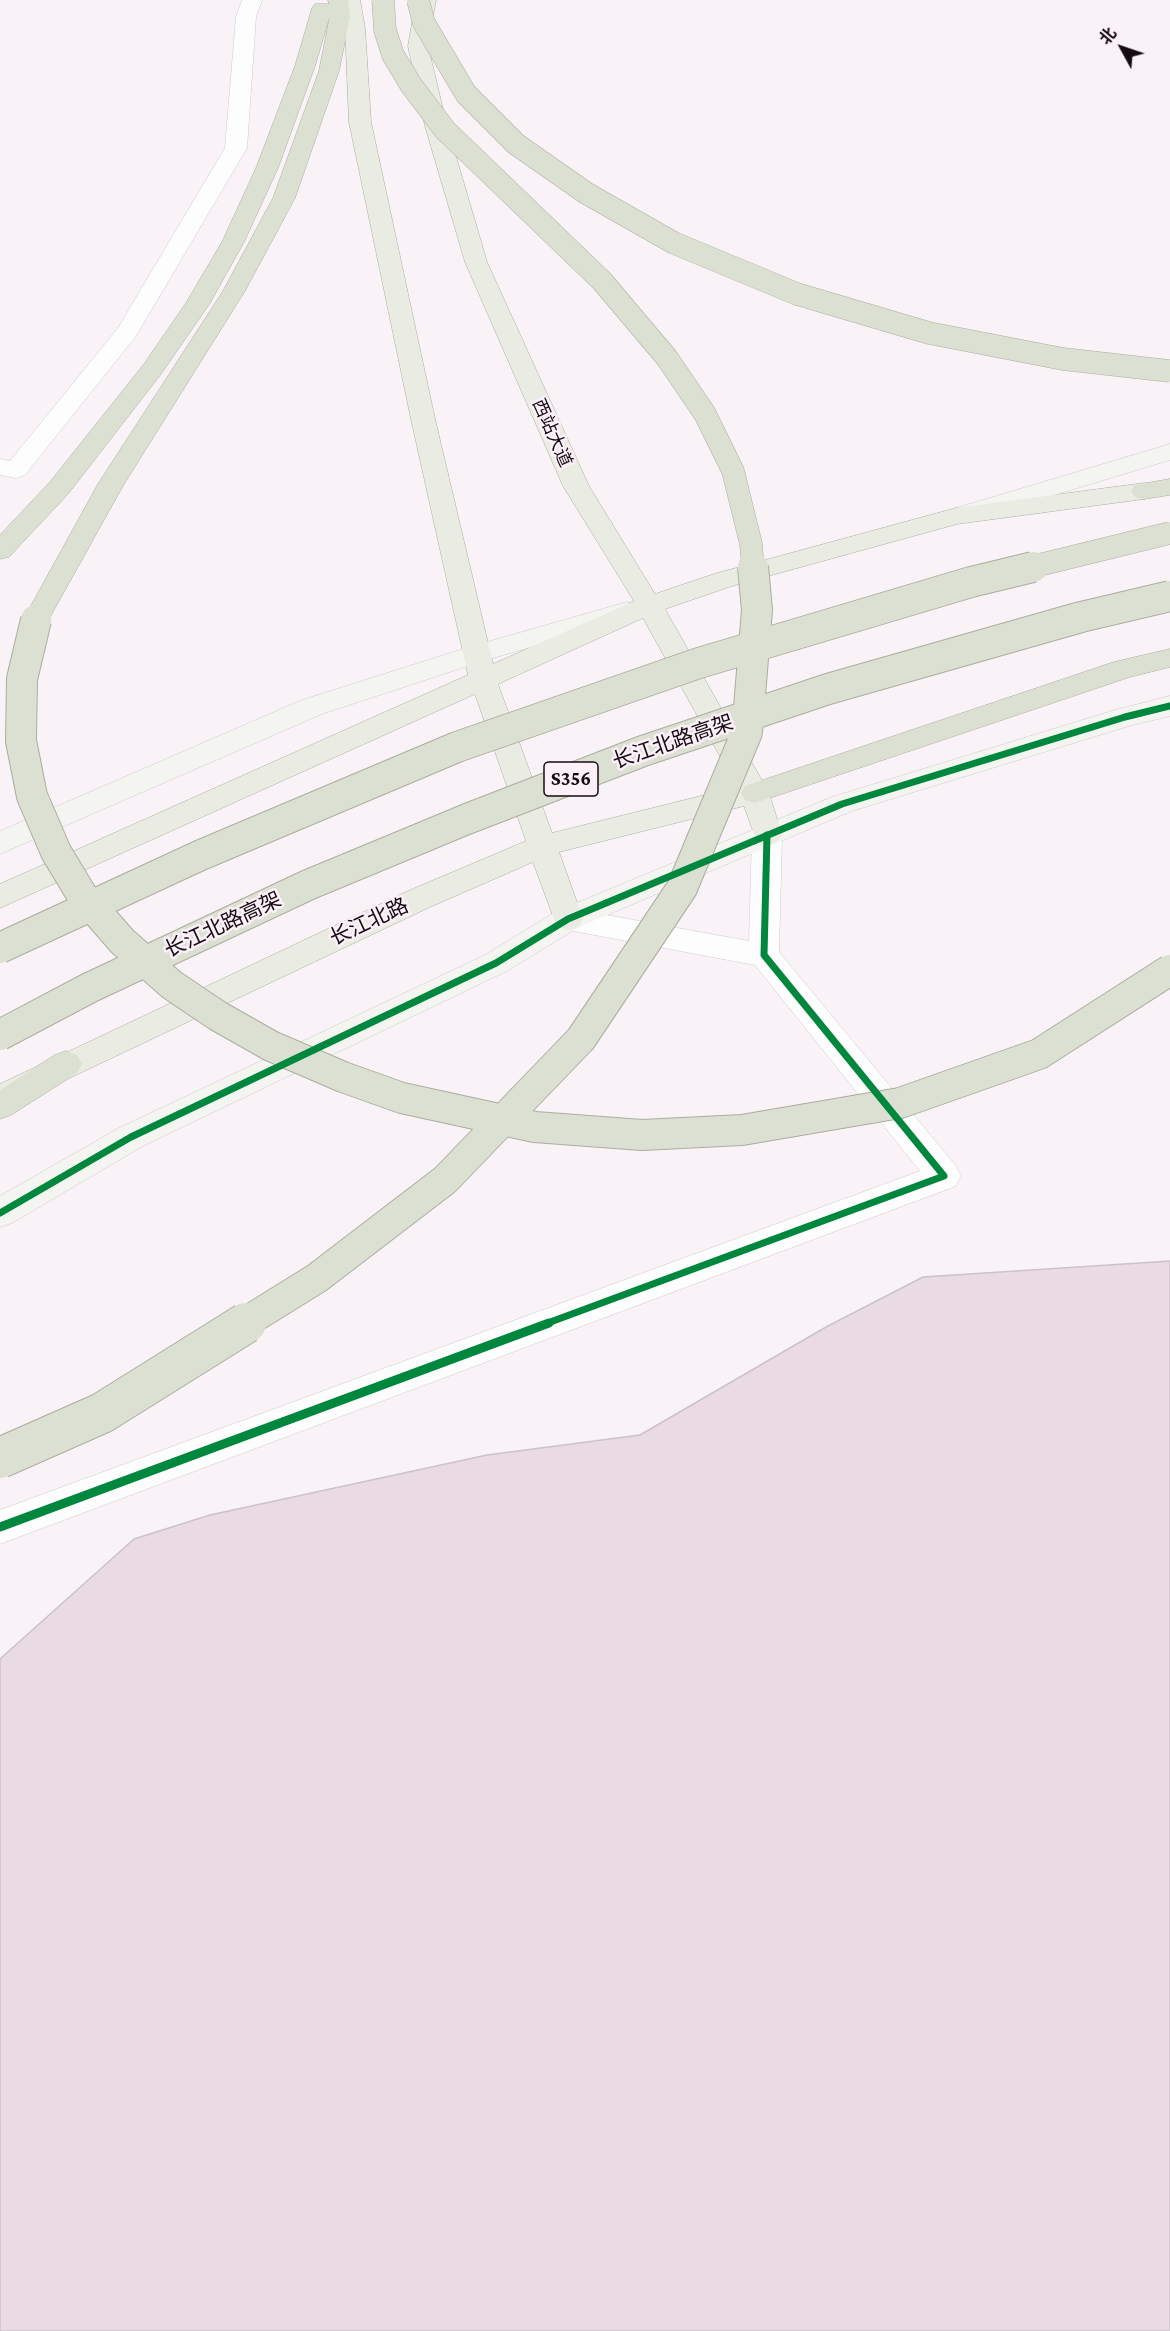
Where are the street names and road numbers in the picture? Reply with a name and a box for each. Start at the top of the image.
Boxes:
street label: 西站大道 [527,396,577,470]
street label: 长江北路高架 [609,710,737,774]
road number: S356 [544,762,598,796]
street label: 长江北路高架 [161,887,285,963]
street label: 长江北路 [326,893,412,951]

